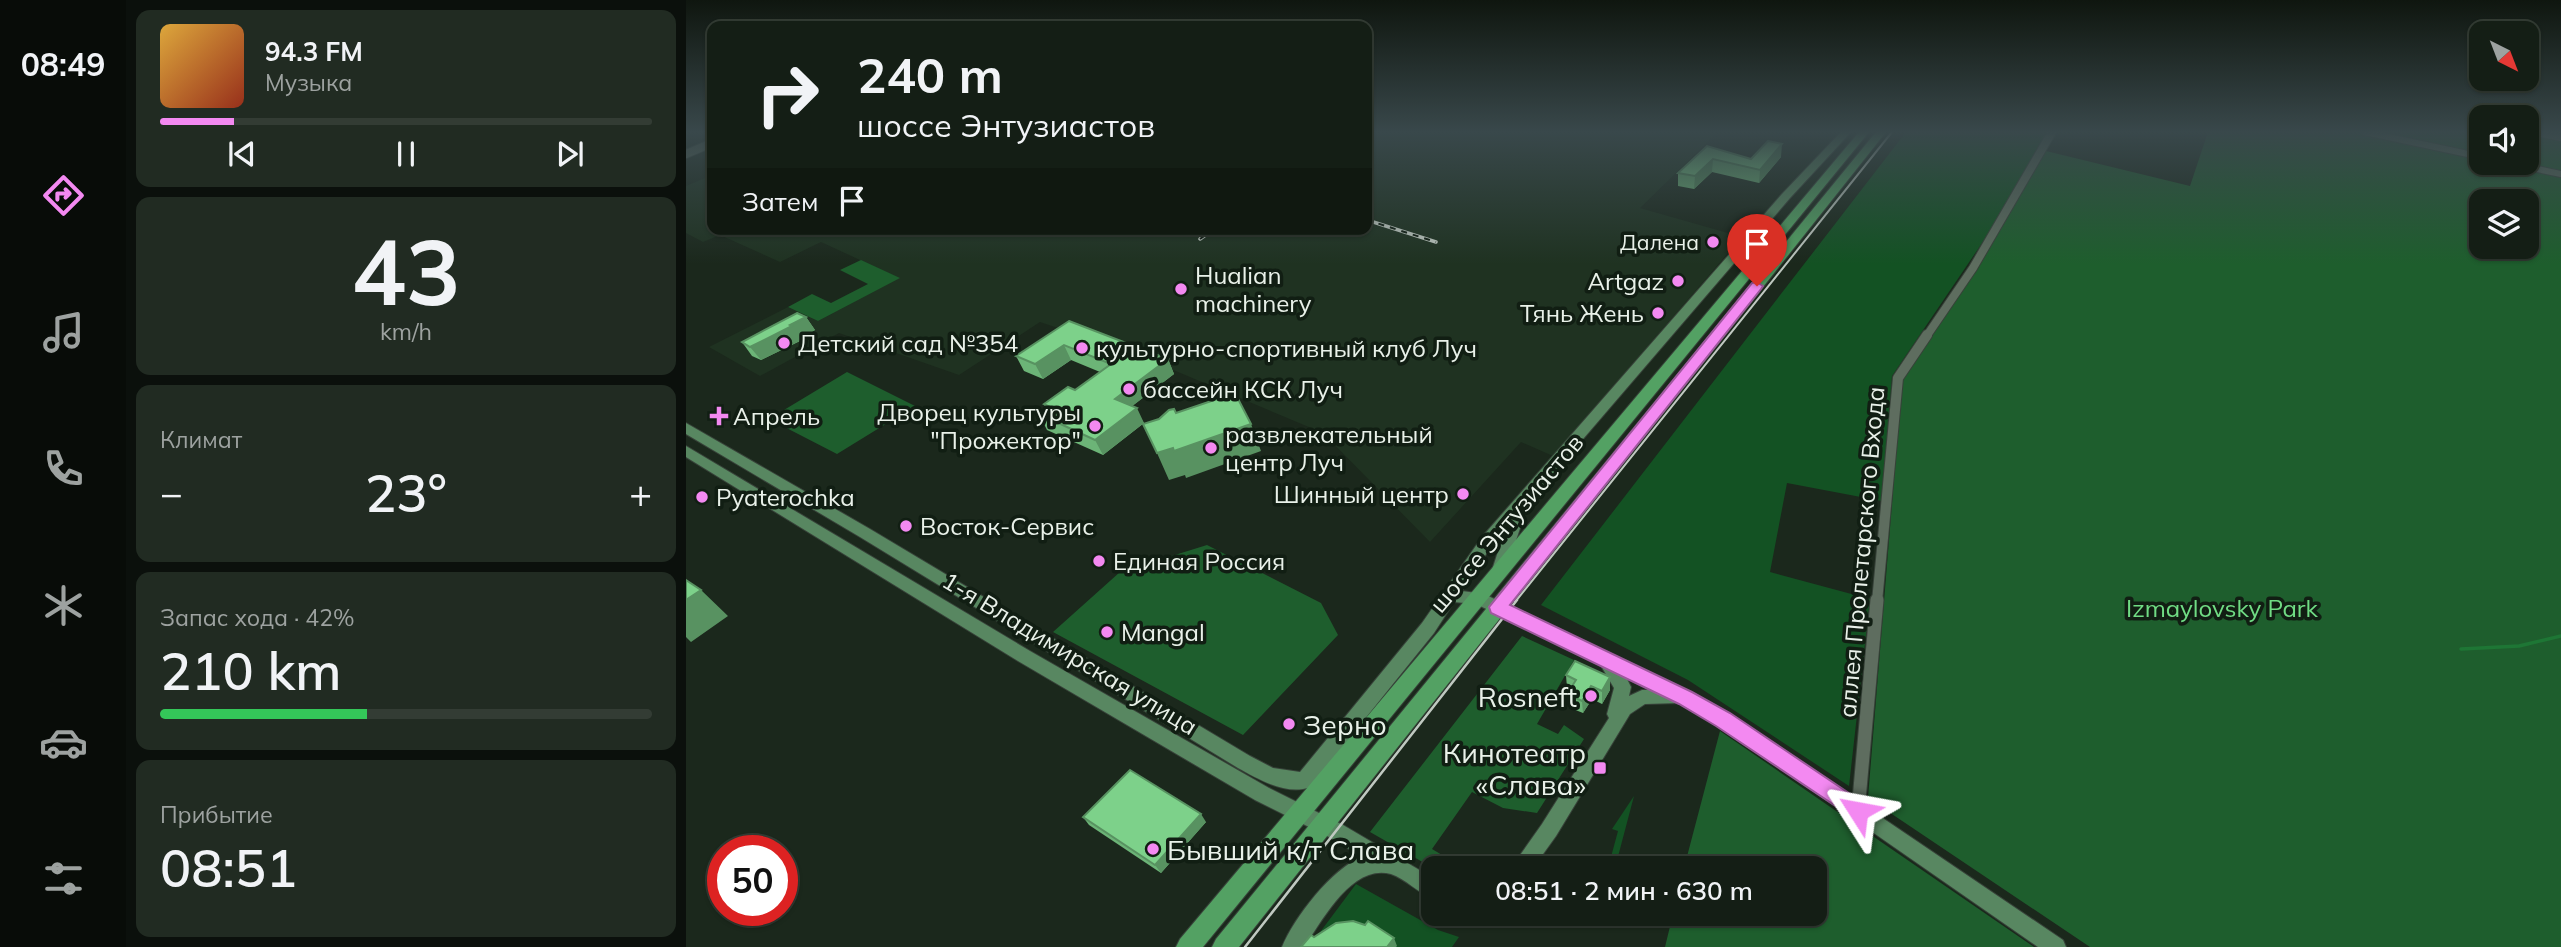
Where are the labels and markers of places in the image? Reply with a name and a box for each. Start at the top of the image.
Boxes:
pin [1727,214,1787,286]
place label: Далена [1620,229,1699,255]
marker: Далена [1705,234,1721,250]
place label: Hualian machinery [1195,260,1312,318]
place label: Artgaz [1587,266,1664,296]
marker: Artgaz [1670,273,1686,289]
marker: Hualian machinery [1173,281,1189,297]
place label: Тянь Жень [1520,298,1644,328]
marker: Тянь Жень [1650,305,1666,321]
place label: Детский сад №354 [798,328,1018,358]
place label: культурно-спортивный клуб Луч [1096,333,1477,363]
marker: Детский сад №354 [776,335,792,351]
marker: культурно-спортивный клуб Луч [1074,340,1090,356]
place label: бассейн КСК Луч [1143,374,1343,404]
marker: бассейн КСК Луч [1121,381,1137,397]
place label: Дворец культуры "Прожектор" [877,397,1081,455]
place label: Апрель [733,401,820,431]
marker: Апрель [711,408,727,424]
marker: Дворец культуры "Прожектор" [1087,418,1103,434]
place label: развлекательный центр Луч [1225,419,1433,477]
marker: развлекательный центр Луч [1203,440,1219,456]
place label: Шинный центр [1274,479,1449,509]
place label: Pyaterochka [716,482,855,512]
marker: Шинный центр [1455,486,1471,502]
marker: Pyaterochka [694,489,710,505]
place label: Восток-Сервис [920,511,1094,541]
marker: Восток-Сервис [898,518,914,534]
place label: Единая Россия [1113,546,1285,576]
marker: Единая Россия [1091,553,1107,569]
place label: Mangal [1121,617,1205,647]
marker: Mangal [1099,624,1115,640]
place label: Rosneft [1478,679,1577,714]
marker: Rosneft [1583,688,1599,704]
place label: Зерно [1303,707,1387,742]
marker: Зерно [1281,716,1297,732]
place label: Кинотеатр «Слава» [1443,735,1586,802]
marker: Кинотеатр «Слава» [1592,760,1608,776]
place label: Бывший к/т Слава [1167,832,1414,867]
marker: Бывший к/т Слава [1145,841,1161,857]

